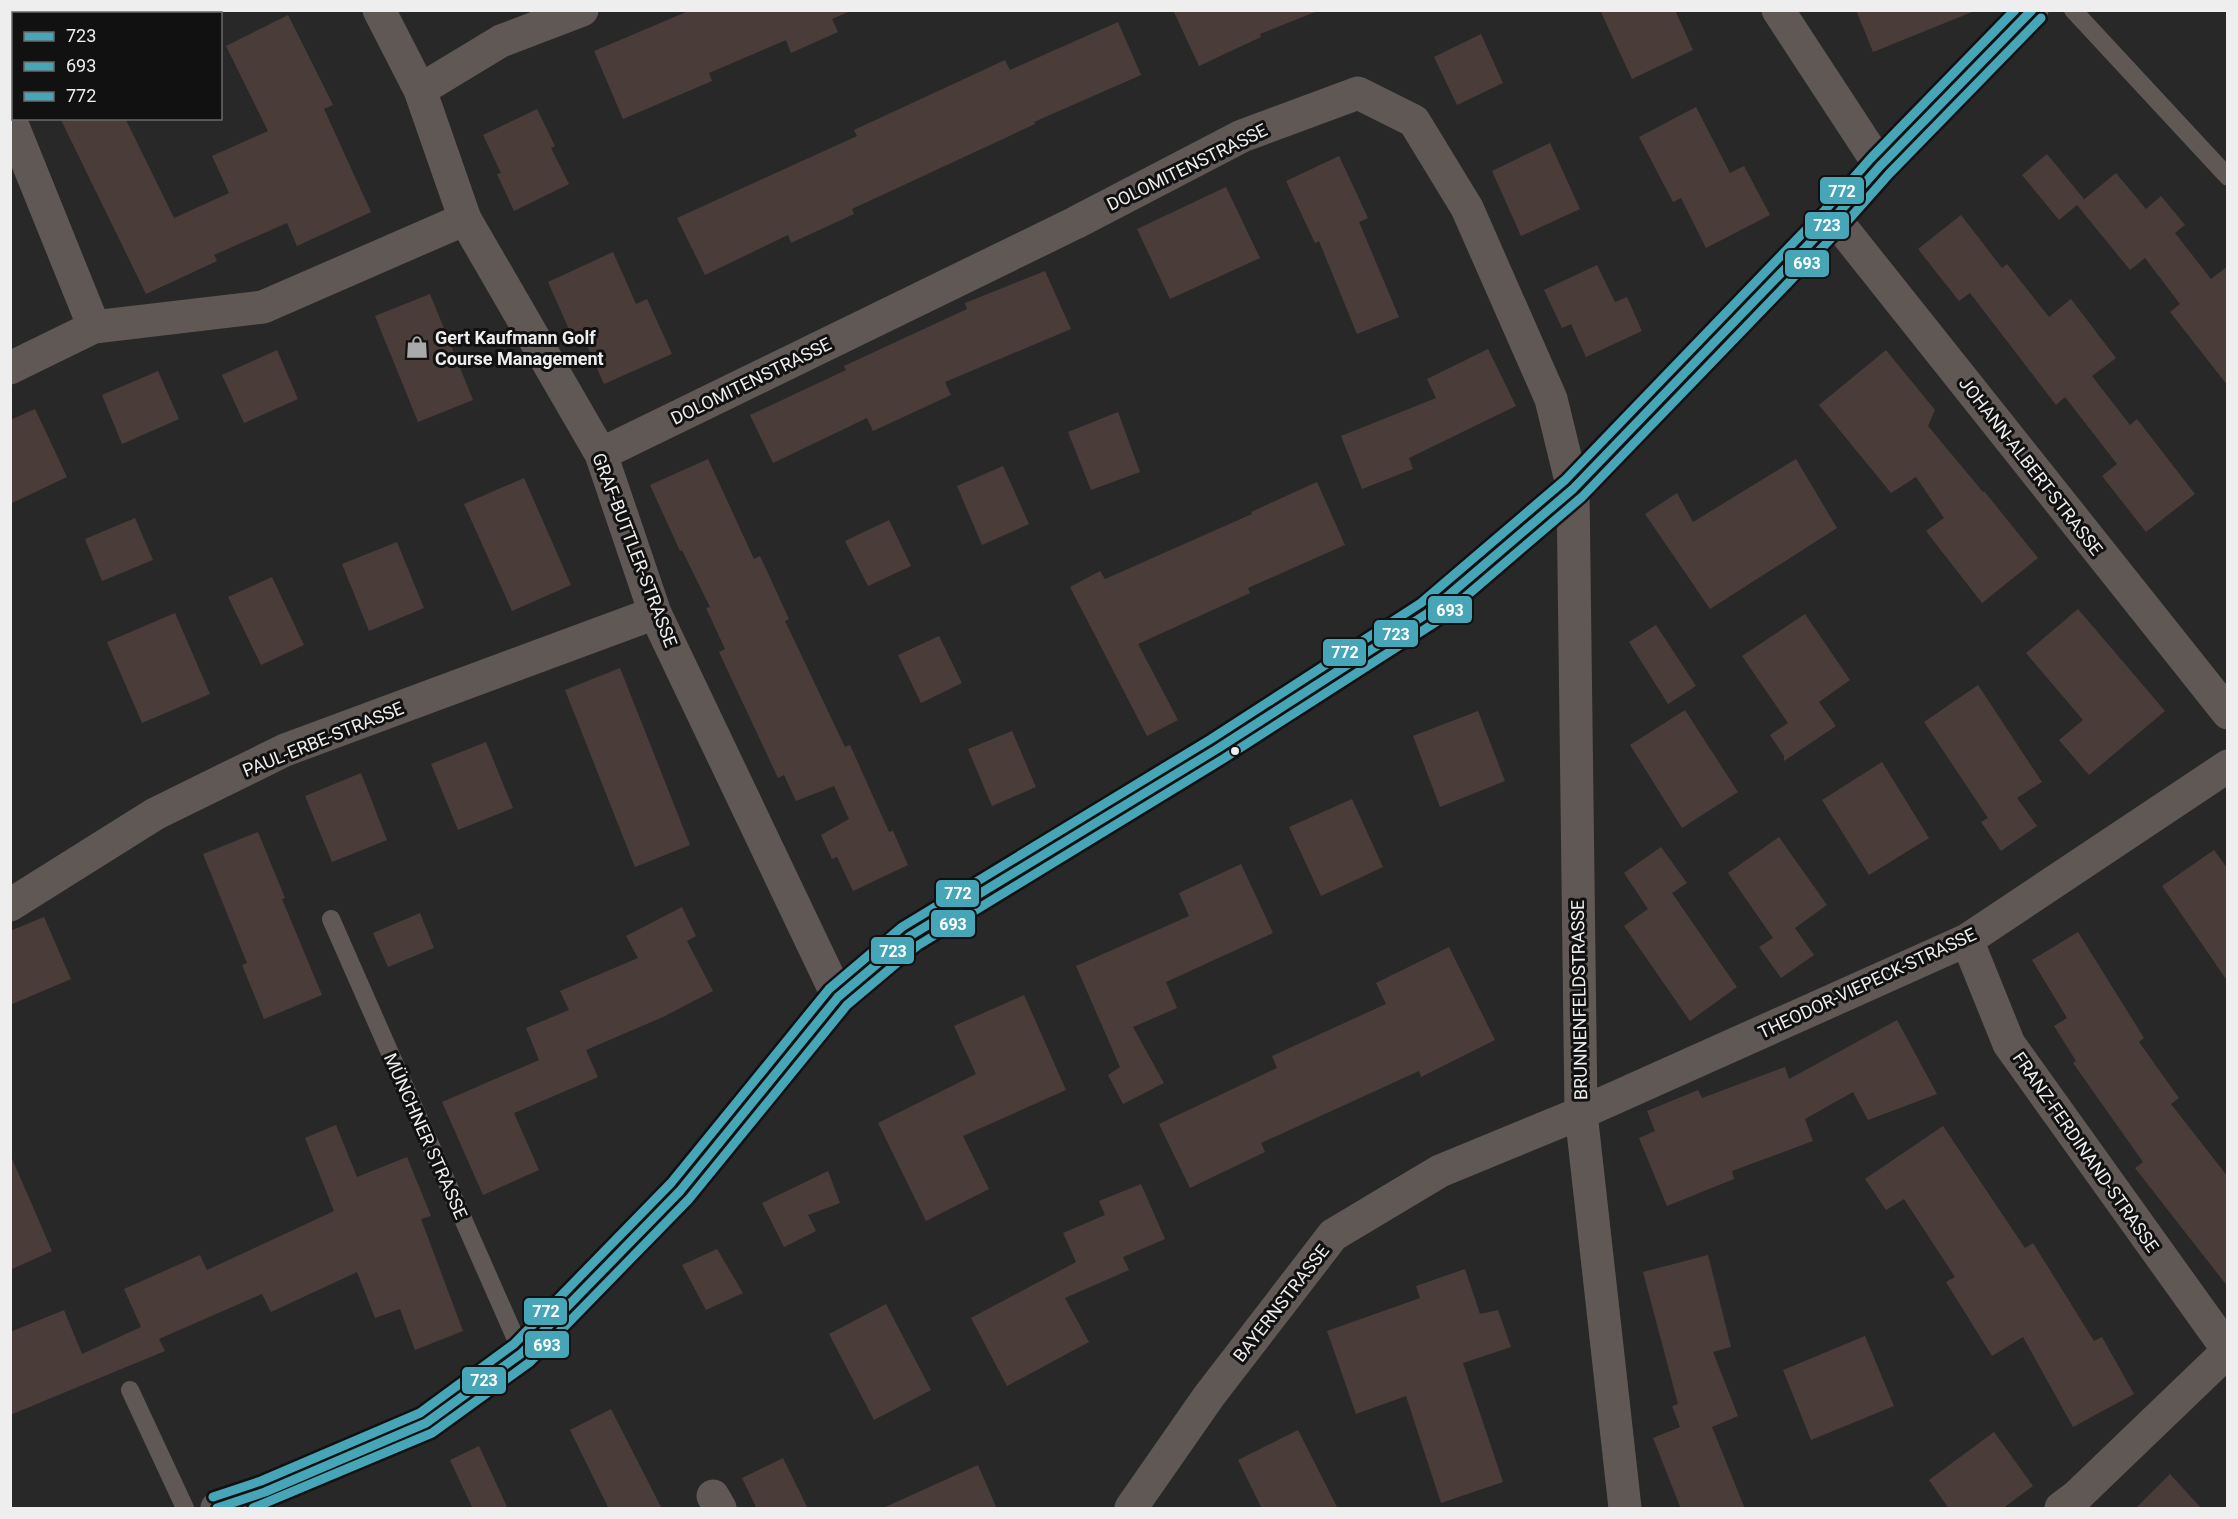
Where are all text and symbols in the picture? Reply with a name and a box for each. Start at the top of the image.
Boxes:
legend [12,12,222,120]
text: 723 [66,25,96,46]
text: 693 [66,55,96,76]
text: 772 [66,85,96,106]
street label: DOLOMITENSTRASSE [1103,119,1271,215]
line badge: 772 [1819,176,1865,205]
text: 772 [1828,182,1856,201]
line badge: 723 [1804,211,1850,240]
text: 723 [1813,216,1841,235]
line badge: 693 [1784,249,1830,278]
text: 693 [1793,254,1821,273]
place label: Gert Kaufmann Golf Course Management [435,327,604,369]
street label: DOLOMITENSTRASSE [667,333,835,429]
shop icon: Gert Kaufmann Golf Course Management [404,334,430,360]
street label: JOHANN-ALBERT-STRASSE [1955,373,2107,559]
street label: GRAF-BUTTLER-STRASSE [588,450,682,650]
line badge: 693 [1427,595,1473,624]
text: 693 [1436,601,1464,620]
line badge: 723 [1373,619,1419,648]
text: 723 [1382,625,1410,644]
line badge: 772 [1322,638,1367,667]
text: 772 [1331,643,1359,662]
street label: PAUL-ERBE-STRASSE [239,697,407,781]
unlabelled marker [1229,745,1241,757]
line badge: 772 [935,879,980,908]
text: 772 [944,884,972,903]
street label: BRUNNENFELDSTRASSE [1567,900,1591,1100]
line badge: 693 [930,909,976,938]
text: 693 [939,915,967,934]
street label: THEODOR-VIEPECK-STRASSE [1755,923,1979,1043]
line badge: 723 [870,936,915,965]
text: 723 [879,942,907,961]
street label: FRANZ-FERDINAND-STRASSE [2009,1048,2163,1256]
street label: MÜNCHNER STRASSE [380,1050,472,1222]
street label: BAYERNSTRASSE [1229,1240,1333,1366]
line badge: 772 [523,1297,568,1326]
text: 772 [532,1302,560,1321]
line badge: 693 [524,1330,570,1359]
text: 693 [533,1336,561,1355]
line badge: 723 [461,1366,507,1395]
text: 723 [470,1371,498,1390]

